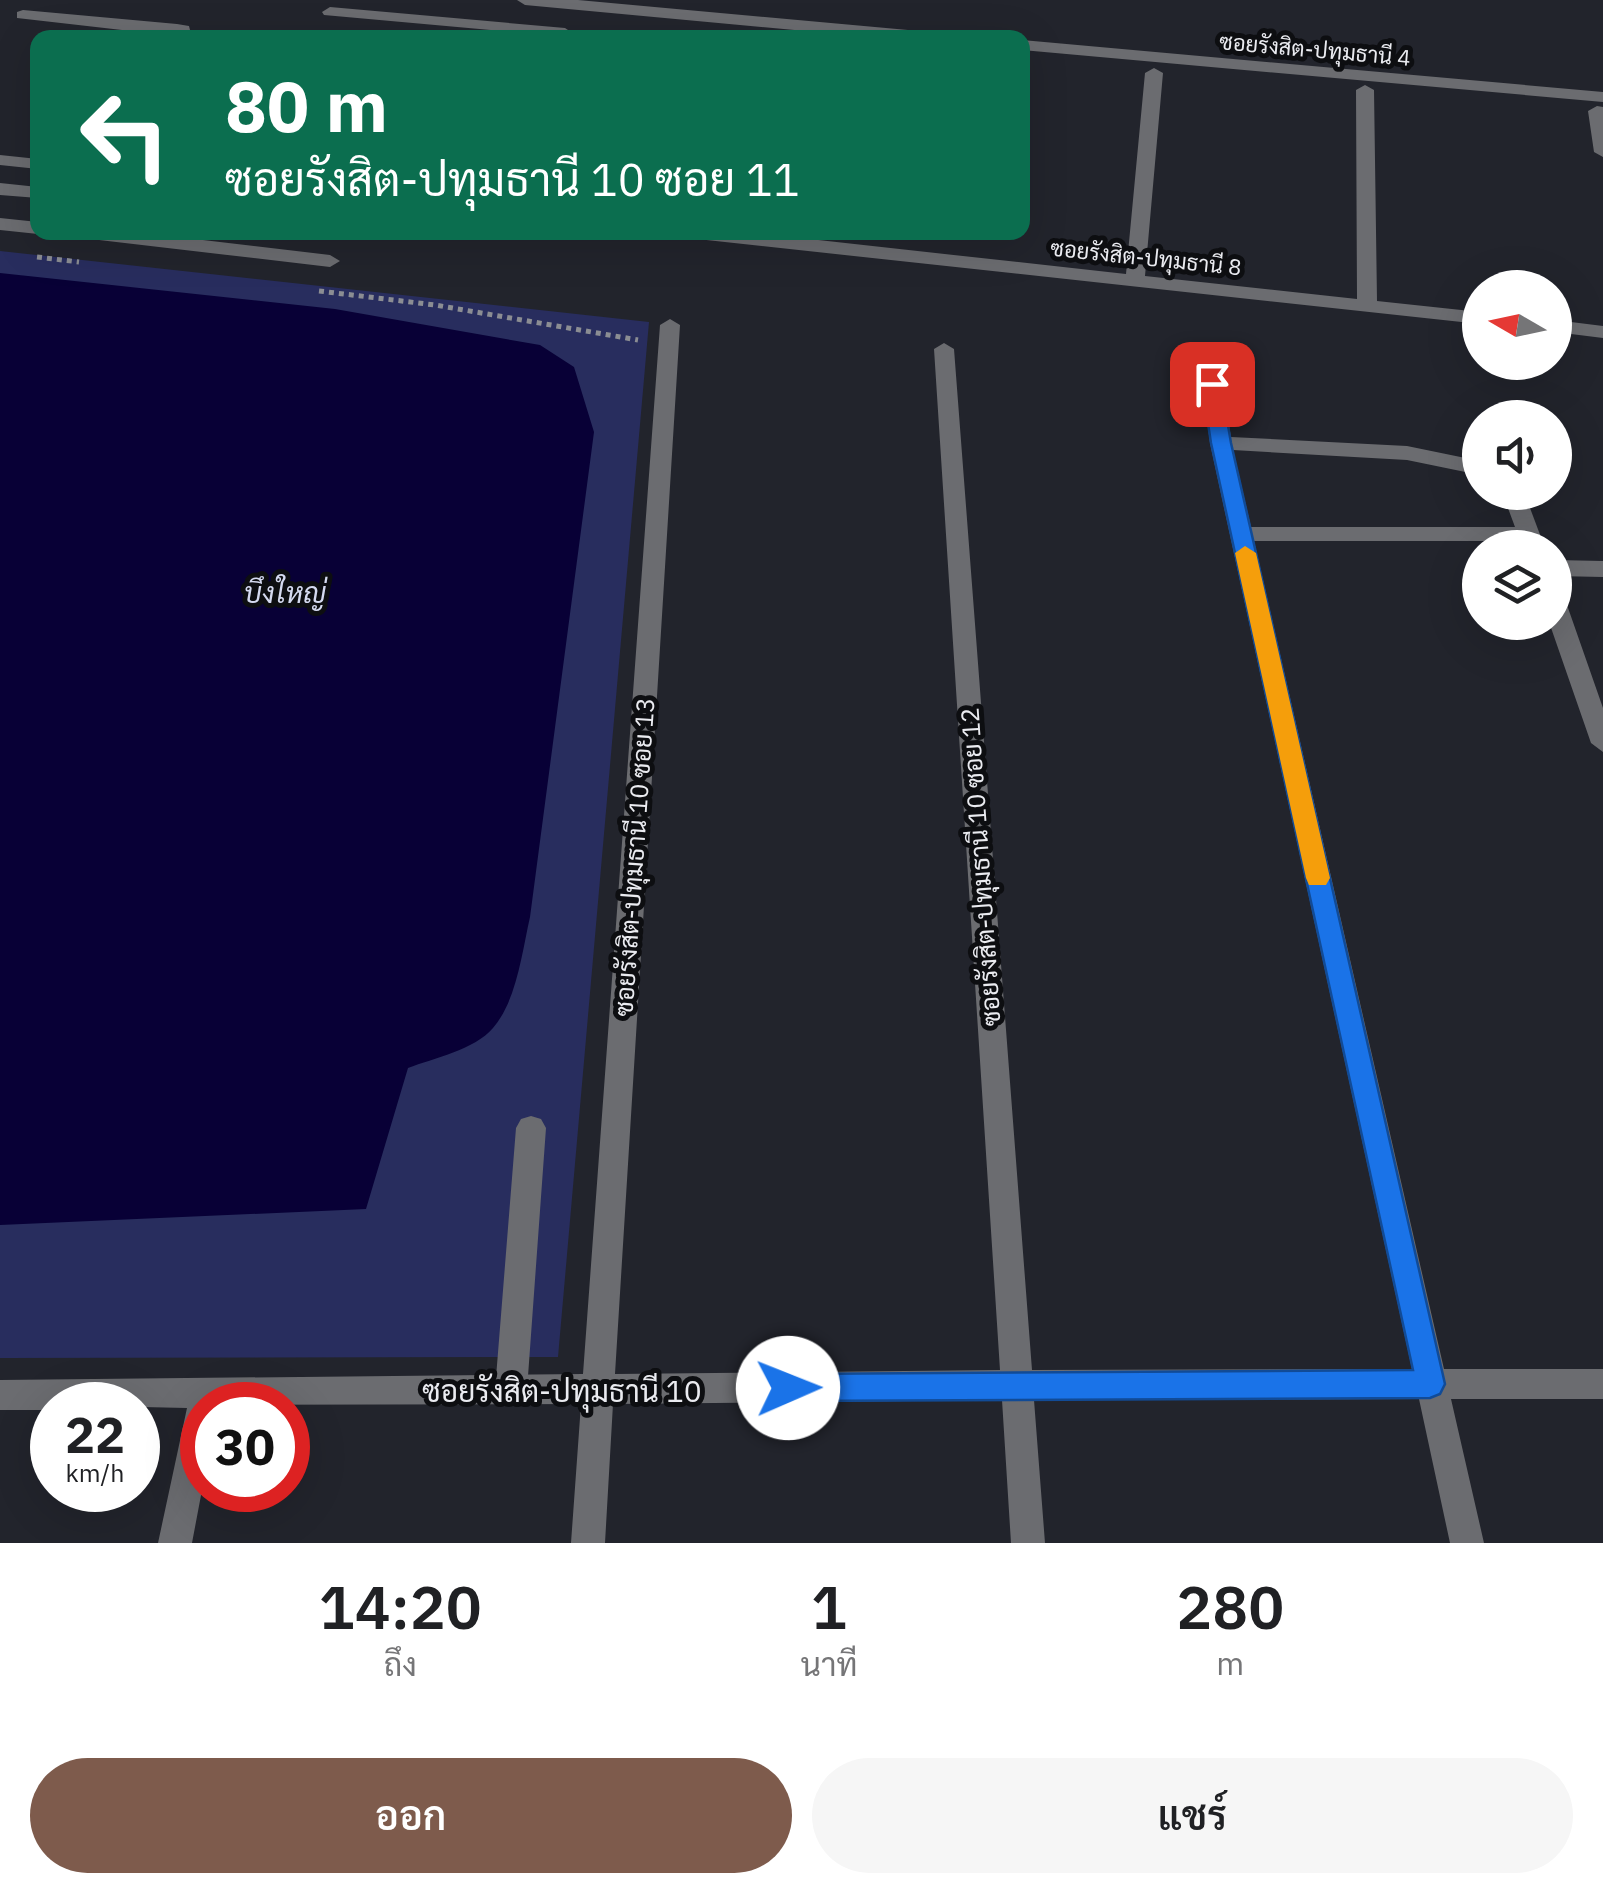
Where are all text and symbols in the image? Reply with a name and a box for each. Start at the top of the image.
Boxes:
street label: ซอยรังสิต-ปทุมธานี 4 [1218,26,1412,74]
text: 80 m [225,60,388,151]
icon: left [60,70,190,200]
text: ซอยรังสิต-ปทุมธานี 10 ซอย 11 [225,150,800,208]
street label: ซอยรังสิต-ปทุมธานี 8 [1049,233,1243,283]
north arrow [1462,270,1572,380]
map controls [1462,270,1572,640]
pin [1170,342,1255,427]
icon: arrive [1185,357,1240,412]
button: sound [1462,400,1572,510]
button: layers [1462,530,1572,640]
water label: บึงใหญ่ [244,574,328,611]
street label: ซอยรังสิต-ปทุมธานี 10 ซอย 13 [606,697,664,1018]
street label: ซอยรังสิต-ปทุมธานี 10 ซอย 12 [952,706,1010,1027]
position arrow [736,1336,840,1440]
street label: ซอยรังสิต-ปทุมธานี 10 [422,1371,702,1413]
speed limit sign: 30 [180,1382,310,1512]
text: 22 [65,1402,125,1467]
text: km/h [66,1456,124,1489]
text: 14:20 [319,1567,482,1646]
text: 1 [811,1567,847,1646]
text: 280 [1176,1567,1284,1646]
text: m [1216,1642,1244,1684]
text: ถึง [384,1643,417,1685]
text: นาที [801,1643,858,1685]
button: ออก [30,1758,792,1873]
button: แชร์ [812,1758,1573,1873]

